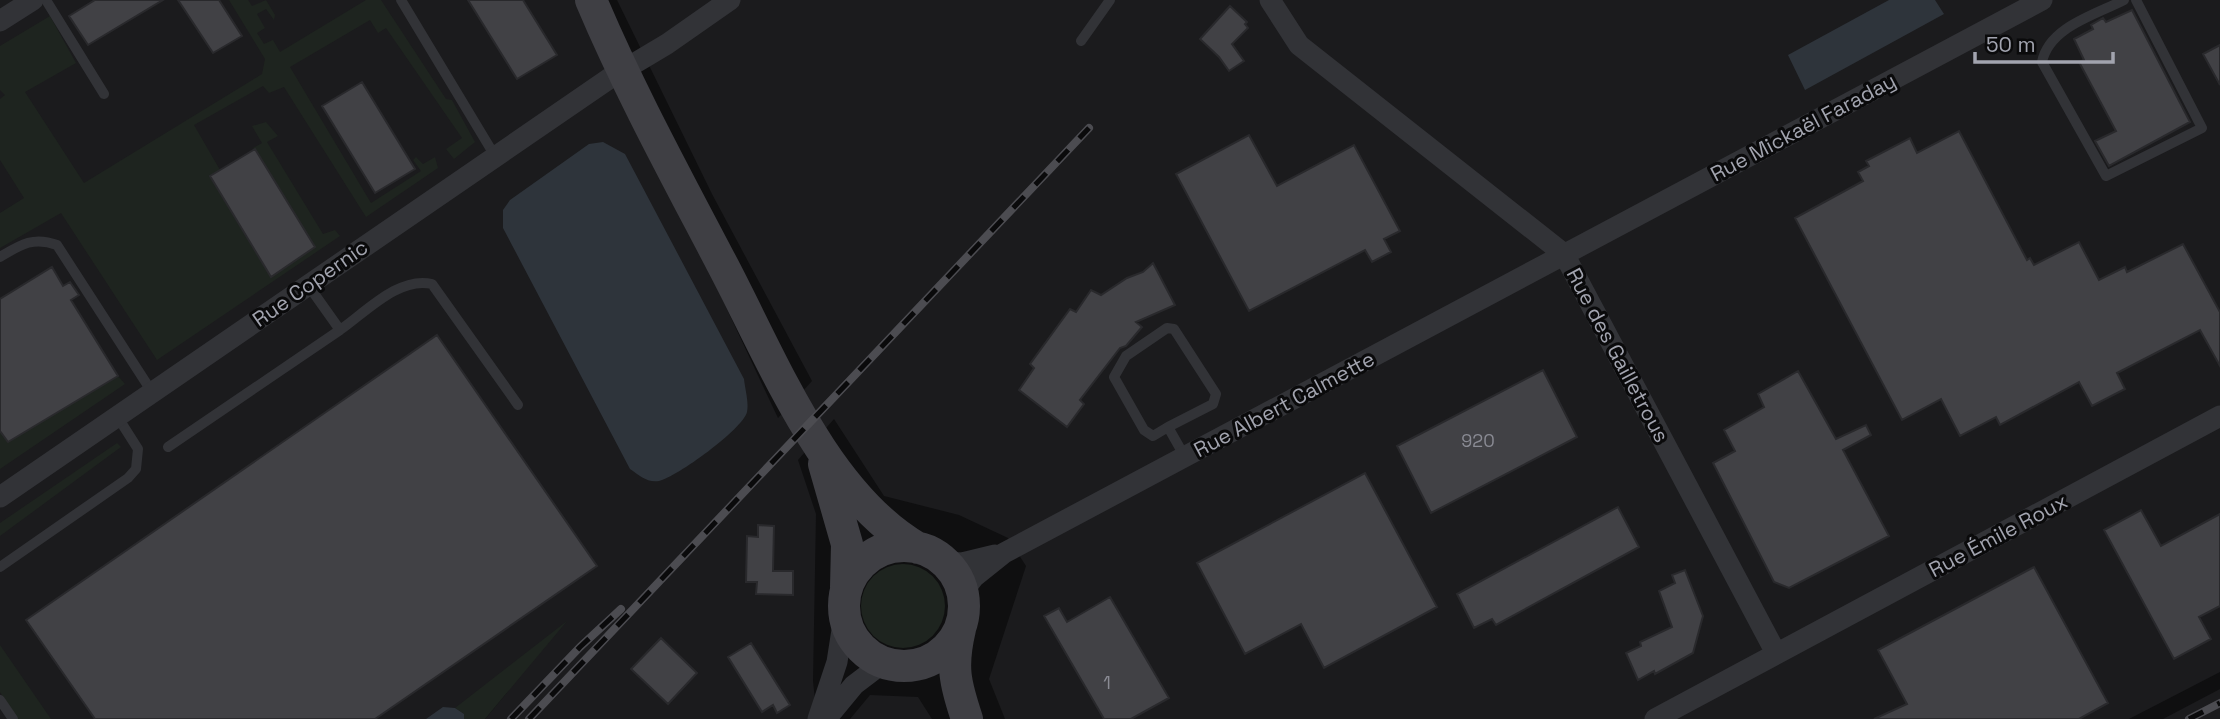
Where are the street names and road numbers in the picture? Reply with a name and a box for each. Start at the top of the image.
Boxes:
street label: Rue Mickaël Faraday [1706,67,1900,187]
street label: Rue Copernic [247,233,373,333]
street label: Rue des Gailletrous [1561,263,1675,447]
street label: Rue Albert Calmette [1189,345,1379,463]
street label: Rue Émile Roux [1924,487,2072,583]

